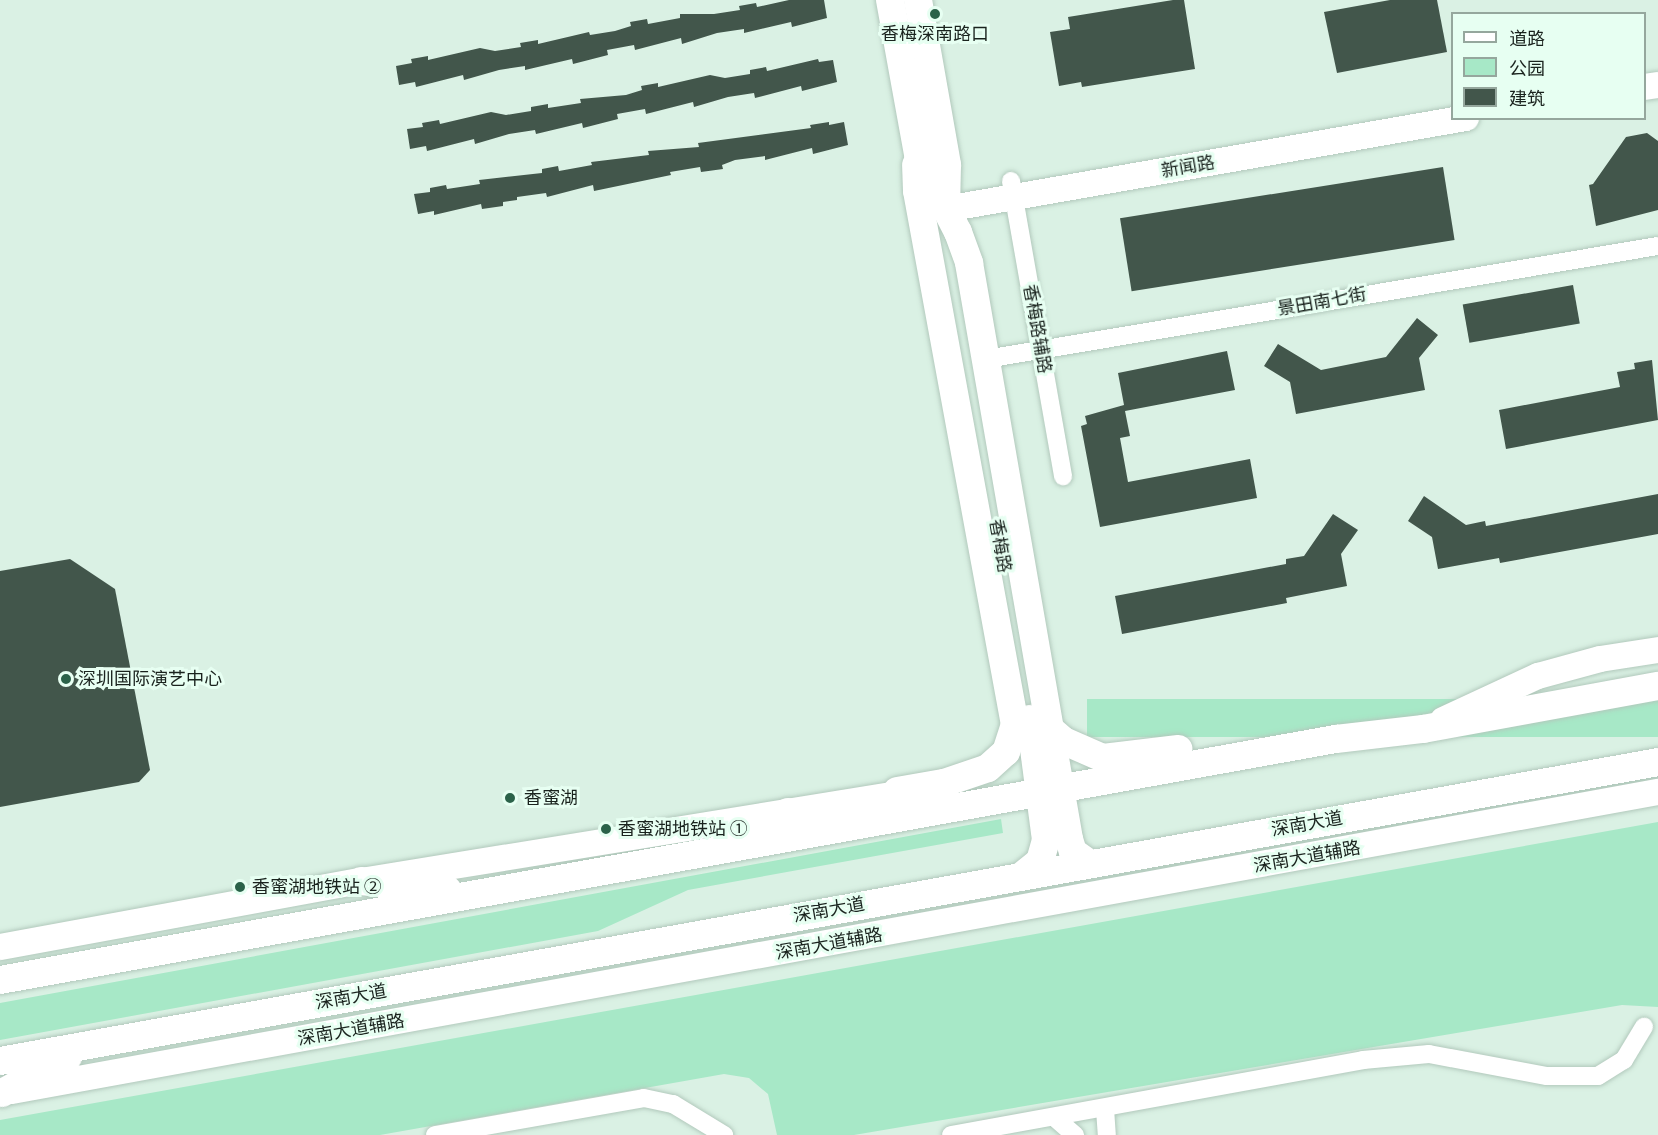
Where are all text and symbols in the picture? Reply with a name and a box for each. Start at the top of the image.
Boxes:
marker: 香梅深南路口 [928,7,942,21]
legend [1451,12,1646,120]
place label: 香梅深南路口 [881,23,989,45]
text: 道路 [1509,28,1545,50]
text: 公园 [1509,58,1545,80]
text: 建筑 [1509,88,1545,110]
street label: 新闻路 [1160,152,1216,182]
street label: 香梅路辅路 [1019,283,1055,375]
street label: 景田南七街 [1276,284,1368,320]
street label: 香梅路 [985,518,1015,574]
place label: 深圳国际演艺中心 [78,668,222,690]
marker: 深圳国际演艺中心 [59,672,73,686]
place label: 香蜜湖 [524,787,578,809]
marker: 香蜜湖 [501,789,519,807]
street label: 深南大道 [1270,807,1344,841]
place label: 香蜜湖地铁站 ① [618,818,748,840]
marker: 香蜜湖地铁站 ① [599,822,613,836]
street label: 深南大道辅路 [1252,837,1362,877]
place label: 香蜜湖地铁站 ② [252,876,382,898]
marker: 香蜜湖地铁站 ② [233,880,247,894]
street label: 深南大道 [792,893,866,927]
street label: 深南大道辅路 [774,924,884,964]
street label: 深南大道 [314,980,388,1014]
street label: 深南大道辅路 [296,1010,406,1050]

